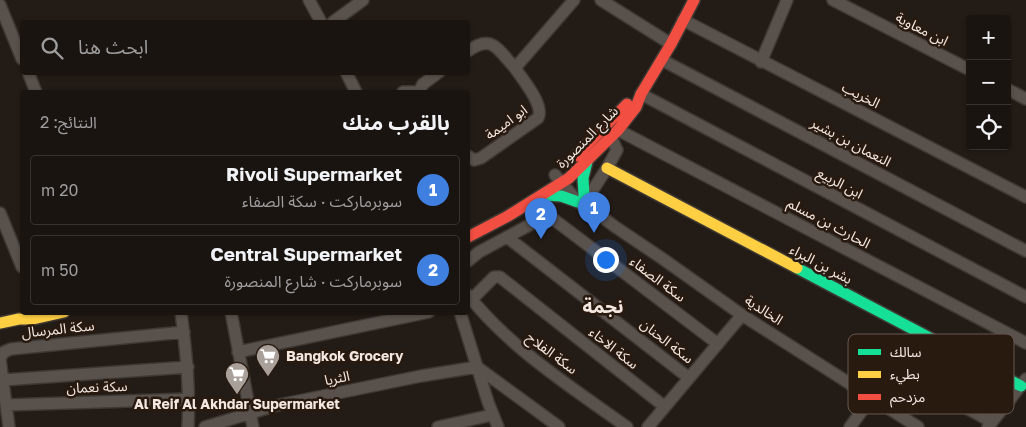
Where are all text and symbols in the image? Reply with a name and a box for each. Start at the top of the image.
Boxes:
street label: ابن معاوية [893,8,951,50]
map controls [966,15,1011,150]
button: + [966,15,1011,60]
search box [20,20,470,75]
icon: search [38,34,66,62]
text: ابحث هنا [78,35,148,58]
button: − [966,60,1011,105]
street label: الخريب [839,78,883,112]
street label: ابو اميمة [481,101,531,143]
street label: شارع المنصورة [552,102,623,173]
button: locate [966,105,1011,150]
text: بالقرب منك [342,109,450,135]
text: النتائج: 2 [40,112,97,132]
street label: النعمان بن بشير [807,113,894,171]
text: Rivoli Supermarket [226,162,402,185]
street label: ابن الربيع [813,163,866,204]
text: 20 m [41,180,78,200]
text: 1 [429,180,437,200]
text: سوبرماركت · سكة الصفاء [242,191,402,211]
pin: 1 [578,192,610,233]
street label: الحارث بن مسلم [784,194,874,254]
pin: 2 [525,198,557,239]
street label: بشر بن البراء [787,240,856,288]
text: Central Supermarket [210,242,402,265]
your location [593,247,619,273]
street label: سكة الصفاء [627,252,690,305]
text: 50 m [41,260,78,280]
text: 2 [428,260,438,280]
text: سوبرماركت · شارع المنصورة [224,271,402,291]
street label: الخالدية [742,291,787,328]
district label: نجمة [583,294,623,317]
street label: سكة الحنان [637,315,697,367]
street label: سكة المرسال [21,316,95,342]
street label: سكة الاخاء [586,323,642,372]
street label: سكة الفلاح [522,328,581,380]
legend [848,334,1014,414]
supermarket icon: Bangkok Grocery [255,343,281,377]
text: سالك [890,343,922,360]
place label: Bangkok Grocery [286,347,404,364]
supermarket icon: Al Reif Al Akhdar Supermarket [224,361,250,395]
text: بطيء [890,365,920,385]
street label: الثريا [323,367,351,389]
street label: سكة نعمان [66,377,128,397]
text: مزدحم [890,388,925,408]
place label: Al Reif Al Akhdar Supermarket [134,395,340,412]

